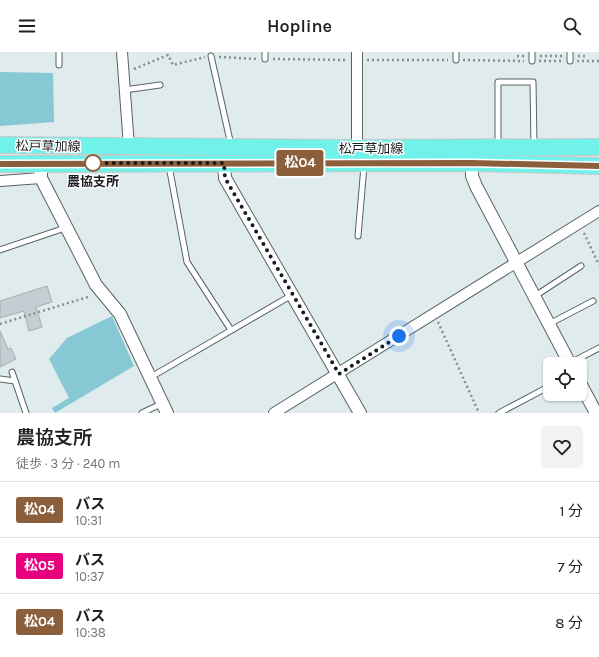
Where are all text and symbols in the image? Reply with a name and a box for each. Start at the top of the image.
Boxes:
icon: menu [16,15,38,37]
text: Hopline [267,15,332,37]
icon: search [561,15,583,37]
street label: 松戸草加線 [15,138,81,154]
street label: 松戸草加線 [338,141,404,156]
line badge: 松04 [277,150,323,176]
marker: 農協支所 [84,154,102,172]
text: 松04 [284,154,316,171]
place label: 農協支所 [67,174,119,189]
your location [389,326,409,346]
map controls [543,357,587,401]
button: locate [543,357,587,401]
button: heart [541,426,583,468]
text: 農協支所 [16,427,92,449]
text: 徒歩 · 3 分 · 240 m [16,456,121,471]
text: バス [75,495,105,513]
text: 松04 [24,501,55,518]
text: 1 分 [559,502,583,520]
text: 10:31 [75,513,102,528]
text: バス [75,551,105,569]
text: 松05 [24,557,55,574]
text: 7 分 [557,558,583,576]
text: 10:37 [75,569,104,584]
text: バス [75,607,105,625]
text: 松04 [24,613,55,630]
text: 8 分 [555,614,583,632]
text: 10:38 [75,625,106,640]

